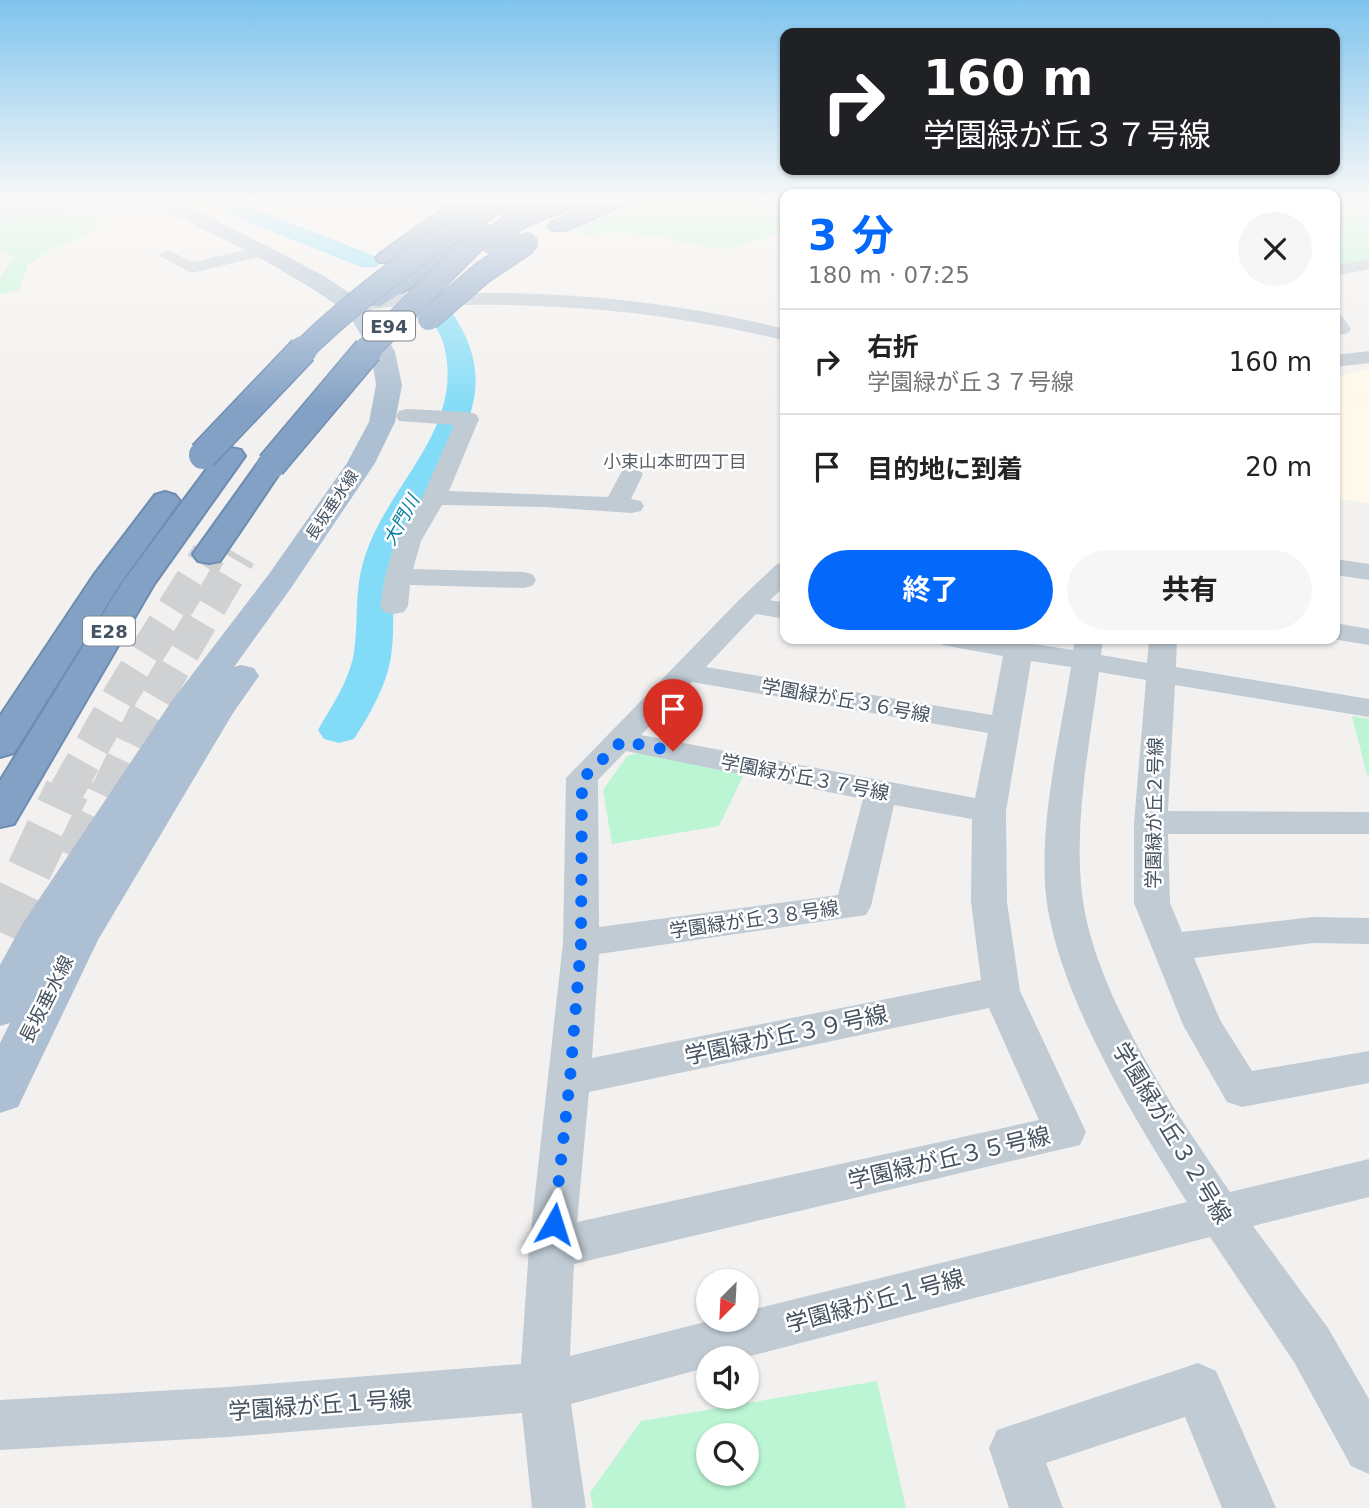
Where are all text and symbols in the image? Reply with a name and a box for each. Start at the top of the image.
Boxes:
text: 160 m [923,50,1093,107]
icon: right [808,56,899,147]
text: 学園緑が丘３７号線 [923,116,1211,154]
text: 3 分 [808,211,894,260]
button: close [1238,212,1312,286]
text: 180 m · 07:25 [808,262,970,288]
road number: E94 [363,312,415,340]
text: 右折 [867,332,919,362]
icon: right [808,343,846,381]
text: 160 m [1229,347,1312,377]
text: 学園緑が丘３７号線 [867,369,1074,395]
icon: arrive [808,448,846,486]
district label: 小束山本町四丁目 [603,451,747,472]
text: 20 m [1245,452,1312,482]
text: 目的地に到着 [867,454,1023,484]
street label: 長坂垂水線 [302,467,362,543]
water label: 大門川 [379,490,424,549]
button: 終了 [808,550,1053,630]
button: 共有 [1067,550,1312,630]
road number: E28 [83,616,135,646]
street label: 学園緑が丘３６号線 [760,674,932,726]
pin [643,679,703,751]
icon: arrive [654,690,692,728]
street label: 学園緑が丘２号線 [1142,737,1166,889]
street label: 学園緑が丘３７号線 [719,750,891,804]
street label: 学園緑が丘３８号線 [668,896,840,942]
street label: 長坂垂水線 [15,952,77,1046]
street label: 学園緑が丘３９号線 [682,1001,890,1069]
street label: 学園緑が丘３２号線 [1108,1038,1236,1228]
street label: 学園緑が丘３５号線 [845,1122,1053,1194]
position arrow [517,1187,591,1261]
street label: 学園緑が丘１号線 [783,1265,967,1337]
north arrow [696,1269,760,1332]
map controls [696,1269,759,1486]
button: sound [696,1346,759,1409]
street label: 学園緑が丘１号線 [227,1386,413,1424]
button: search [696,1423,759,1486]

